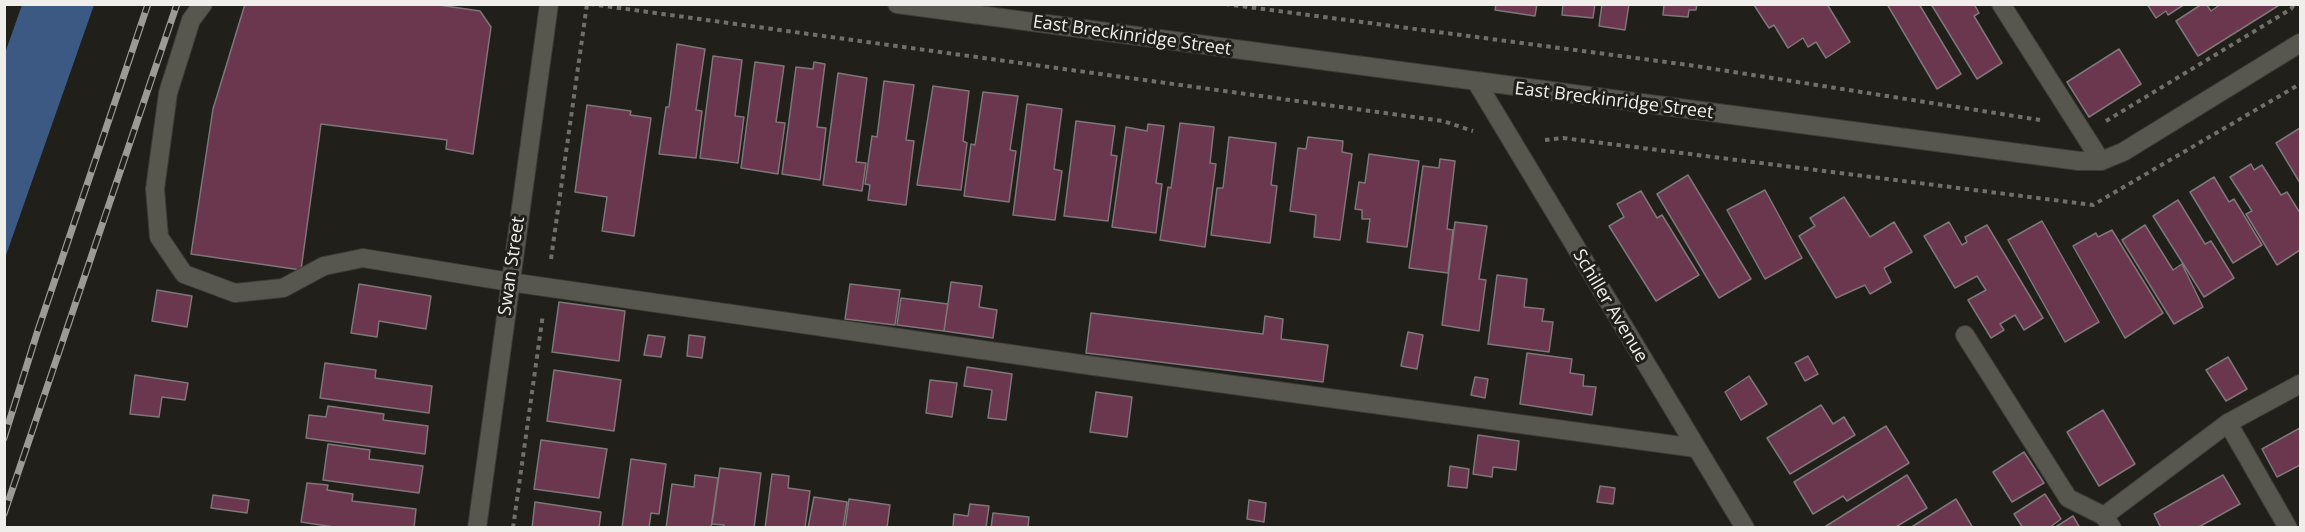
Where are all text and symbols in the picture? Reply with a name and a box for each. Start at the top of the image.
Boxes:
street label: East Breckinridge Street [1031,11,1233,61]
street label: East Breckinridge Street [1513,78,1715,124]
street label: Swan Street [494,215,530,317]
street label: Schiller Avenue [1568,246,1652,366]

